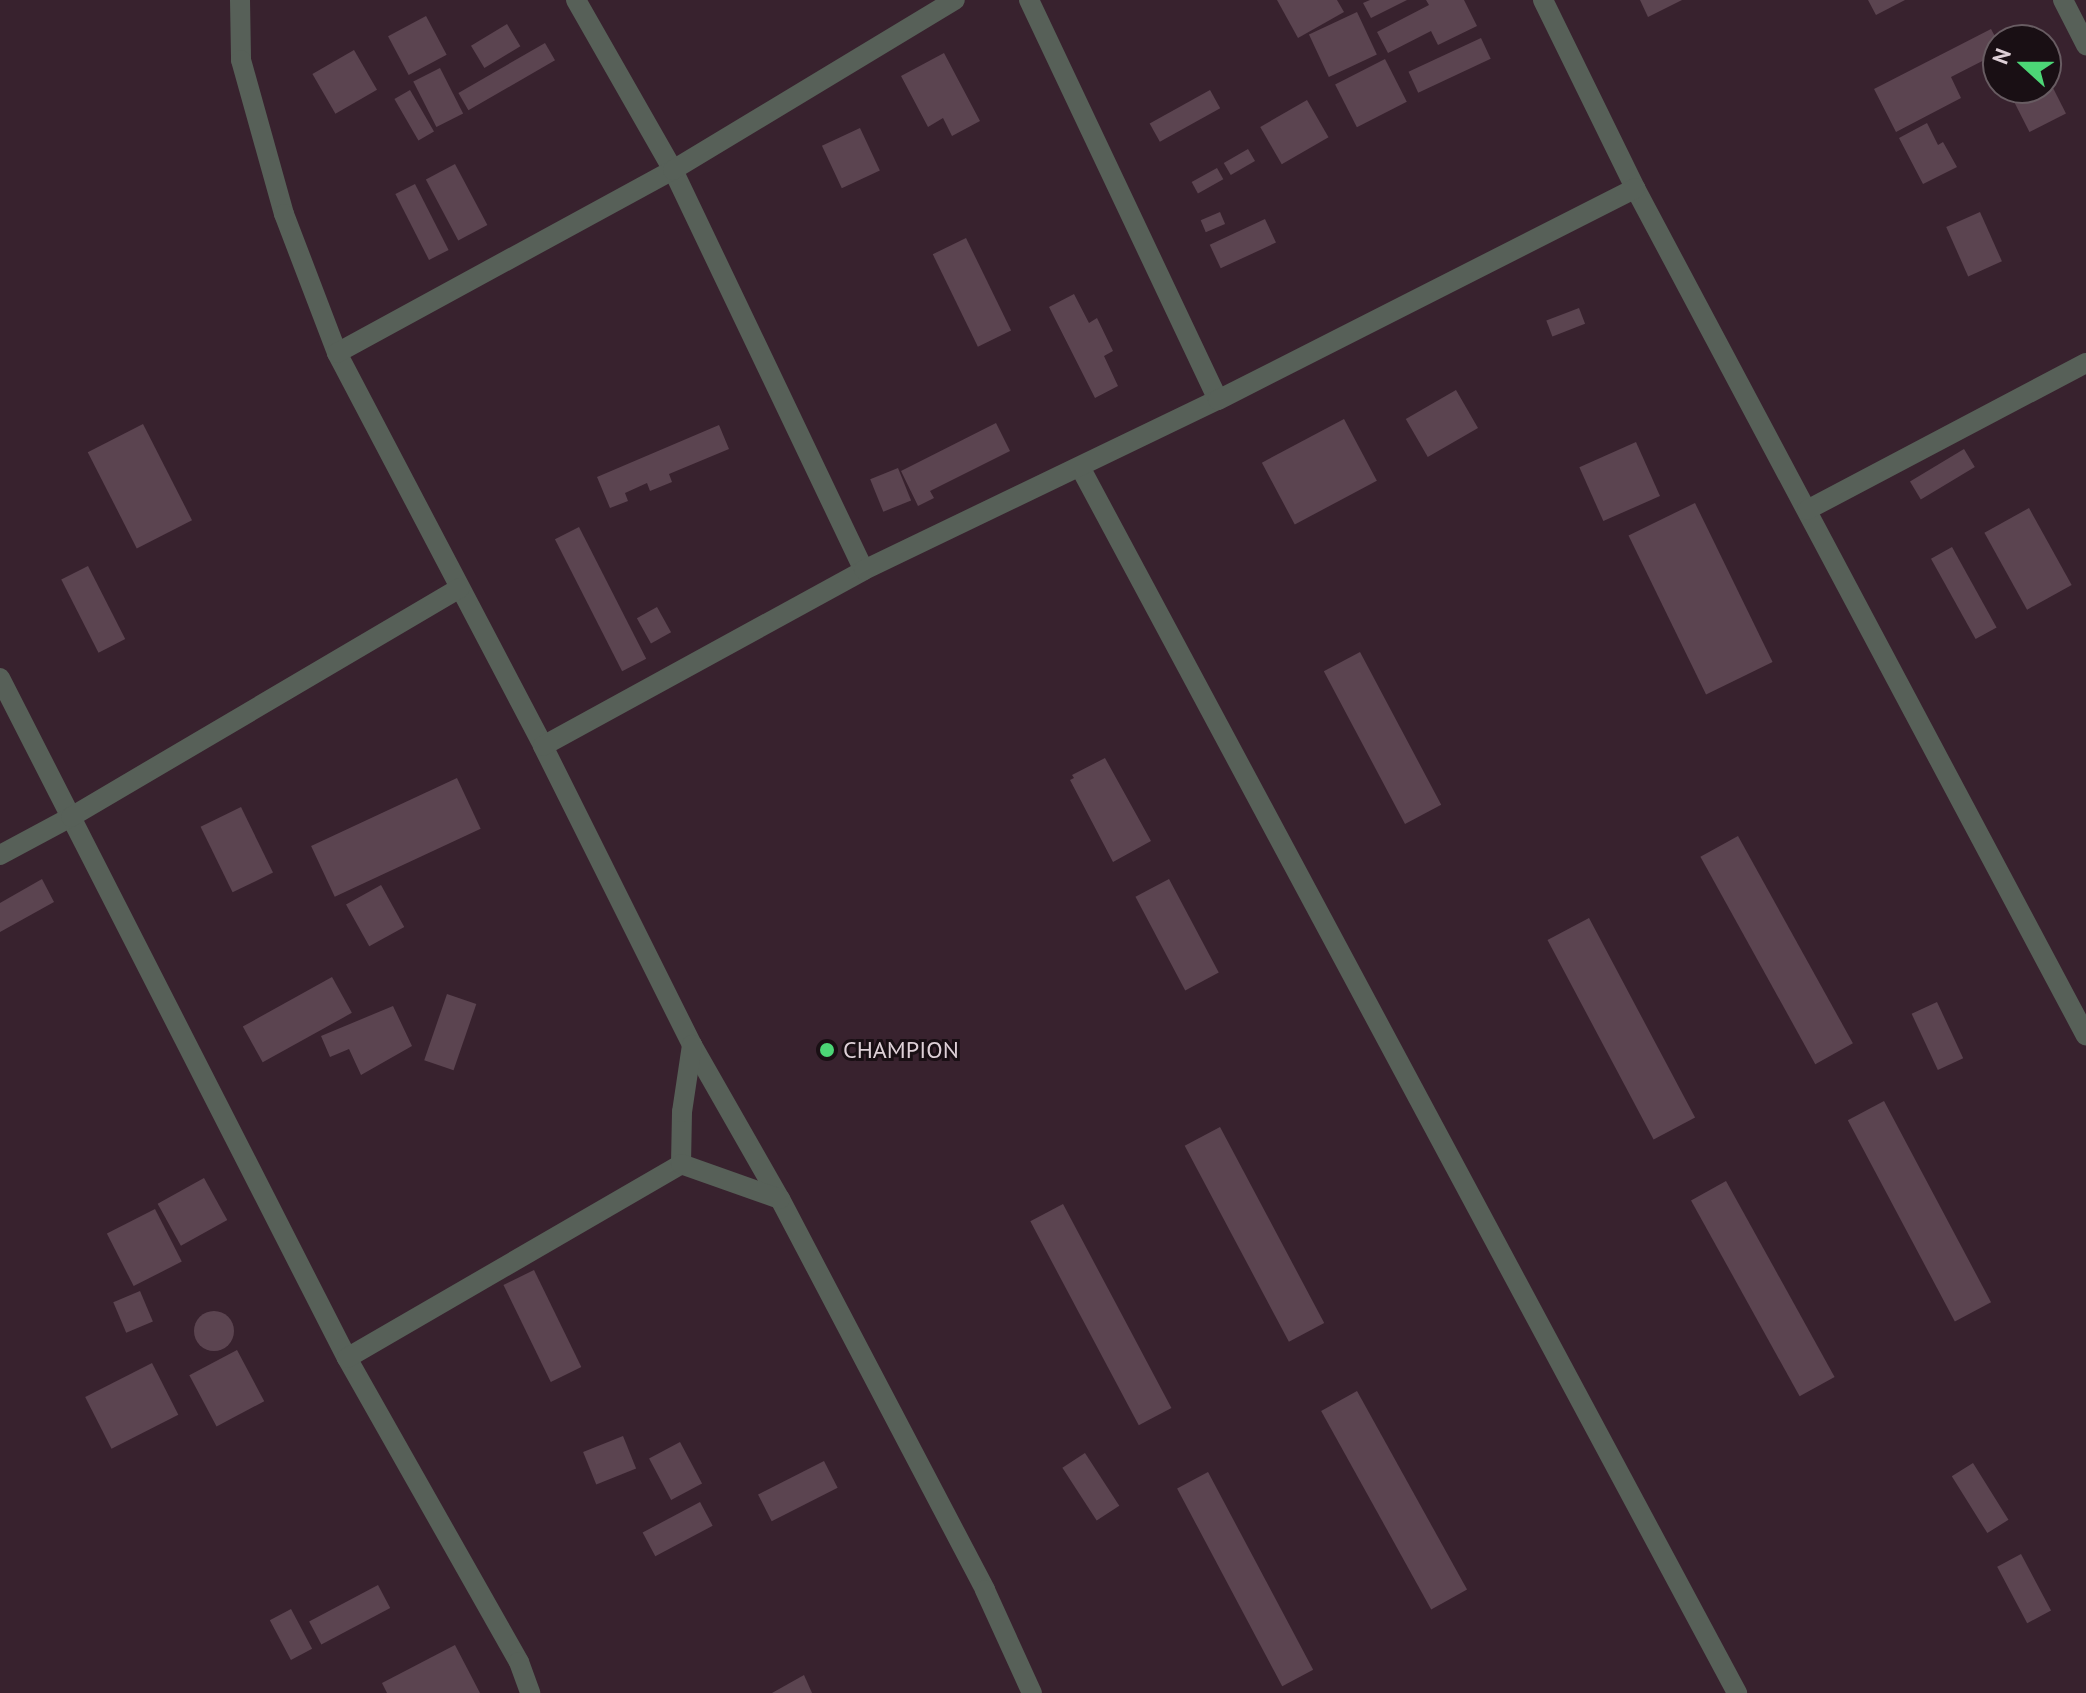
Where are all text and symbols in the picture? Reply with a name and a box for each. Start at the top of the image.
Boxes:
north arrow [1982,24,2062,104]
text: N [1986,44,2017,68]
place label: CHAMPION [843,1036,959,1064]
marker: CHAMPION [818,1041,836,1059]

